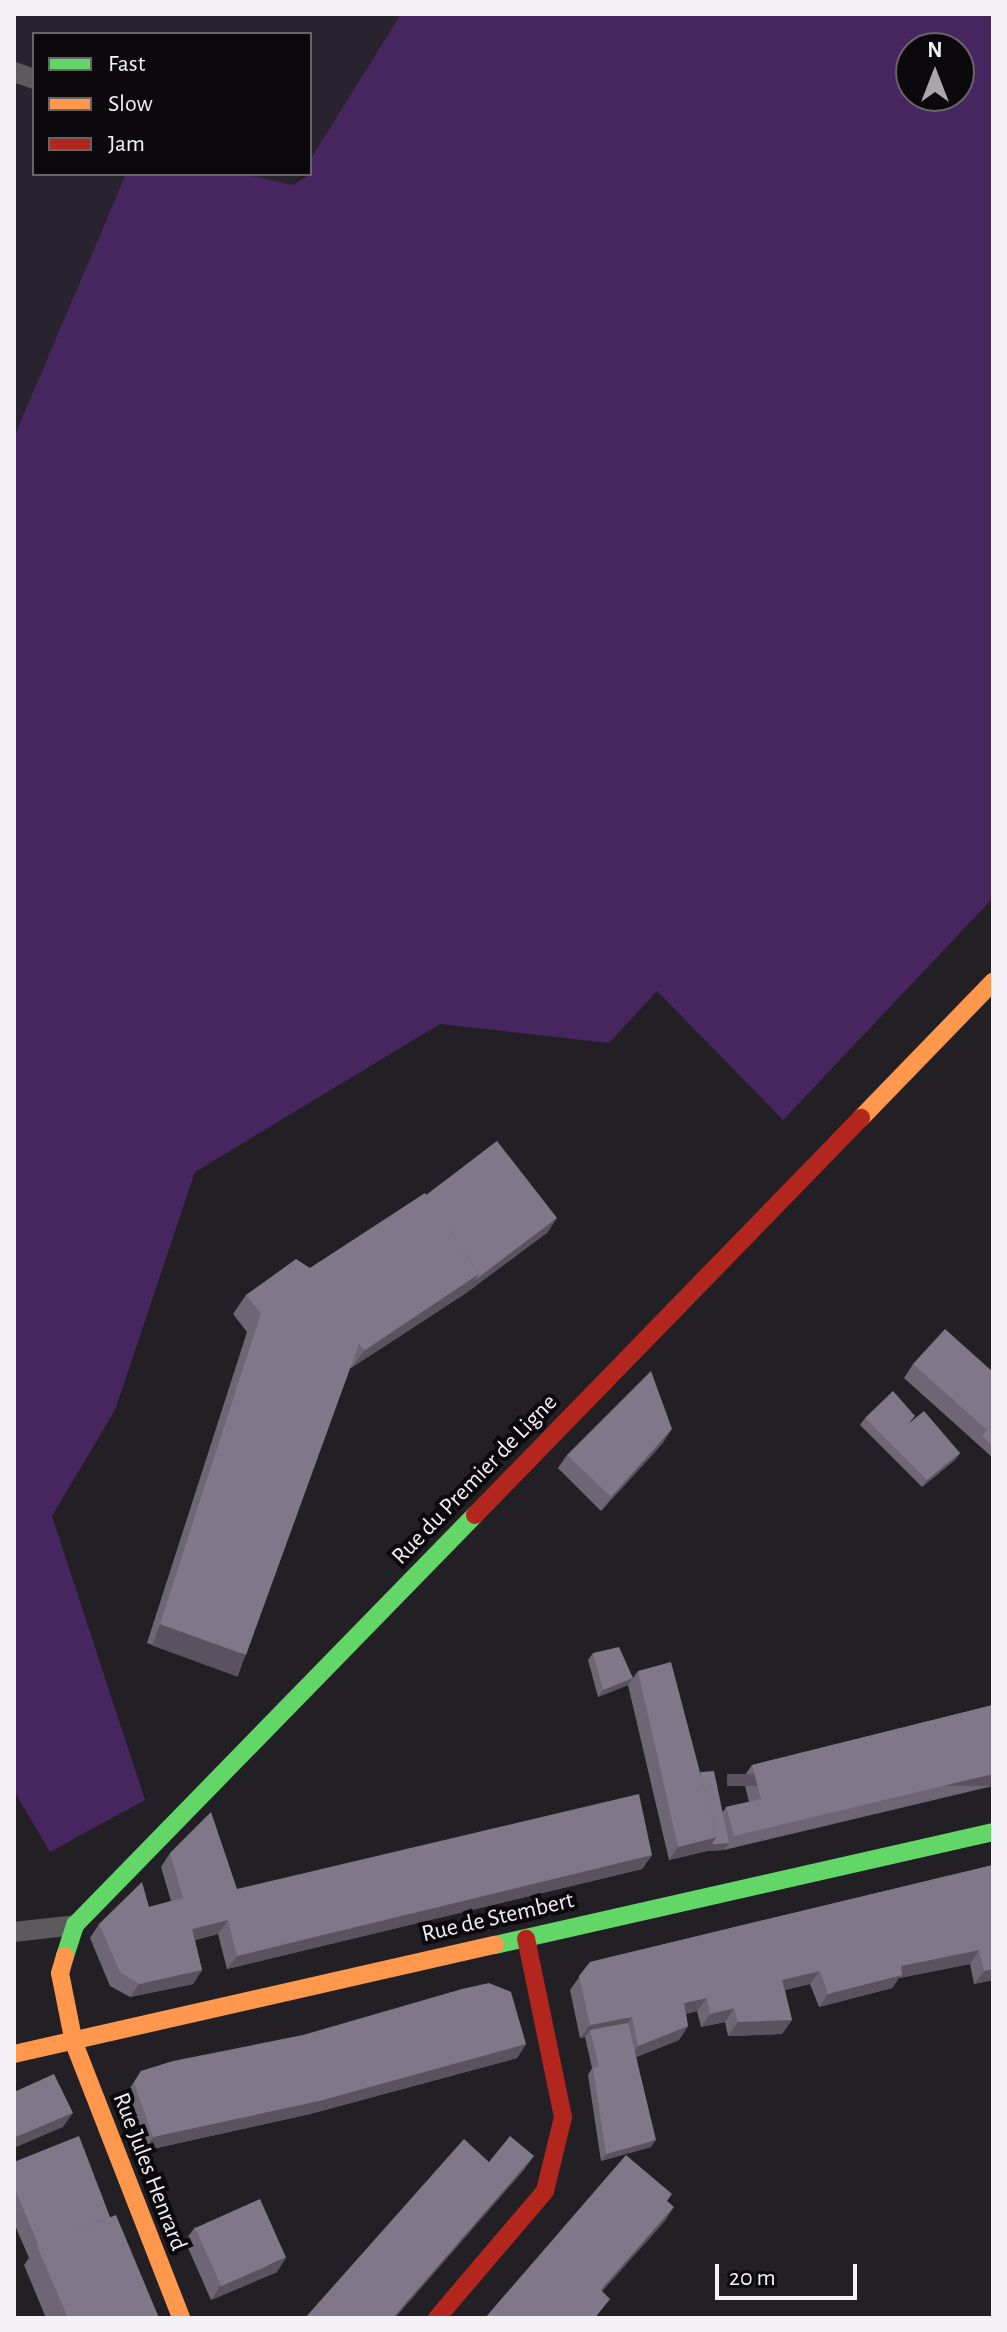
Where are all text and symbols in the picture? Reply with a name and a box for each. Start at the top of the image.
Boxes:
legend [32,32,312,176]
north arrow [895,32,975,112]
text: N [927,39,943,61]
text: Fast [108,52,145,76]
text: Slow [108,92,153,116]
text: Jam [108,132,145,156]
street label: Rue du Premier de Ligne [386,1389,564,1571]
street label: Rue de Stembert [419,1887,577,1949]
street label: Rue Jules Henrard [106,2089,192,2255]
scale bar [719,2248,861,2298]
text: 20 m [729,2266,776,2290]

